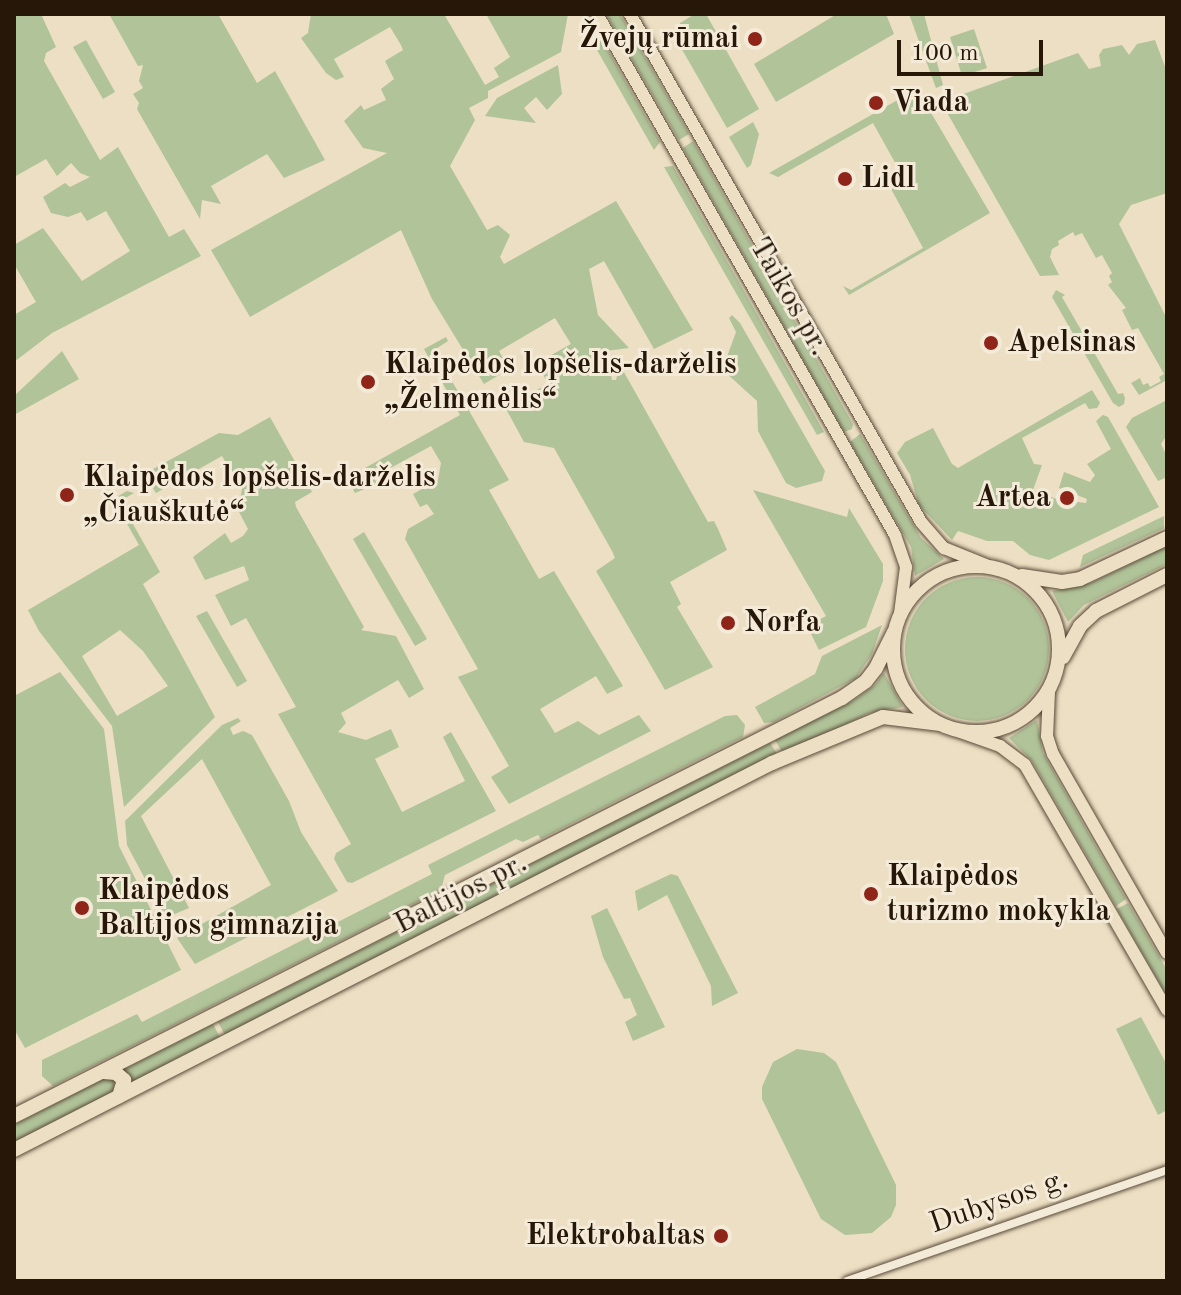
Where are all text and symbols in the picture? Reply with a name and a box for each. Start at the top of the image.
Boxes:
place label: Žvejų rūmai [579,21,739,57]
scale bar [901,24,1047,74]
marker: Žvejų rūmai [746,30,764,48]
text: 100 m [911,42,979,66]
place label: Viada [892,85,969,121]
marker: Viada [867,94,885,112]
place label: Lidl [861,161,915,197]
marker: Lidl [836,170,854,188]
street label: Taikos pr. [741,231,837,363]
place label: Apelsinas [1007,325,1136,361]
marker: Apelsinas [982,334,1000,352]
place label: Klaipėdos lopšelis-darželis „Želmenėlis“ [384,347,737,418]
marker: Klaipėdos lopšelis-darželis „Želmenėlis“ [359,373,377,391]
place label: Klaipėdos lopšelis-darželis „Čiauškutė“ [83,460,436,530]
place label: Artea [975,480,1051,516]
marker: Klaipėdos lopšelis-darželis „Čiauškutė“ [58,486,76,504]
marker: Artea [1058,489,1076,507]
place label: Norfa [744,605,821,641]
marker: Norfa [719,614,737,632]
street label: Baltijos pr. [389,845,533,943]
place label: Klaipėdos turizmo mokykla [887,859,1111,930]
place label: Klaipėdos Baltijos gimnazija [98,873,339,944]
marker: Klaipėdos turizmo mokykla [862,885,880,903]
marker: Klaipėdos Baltijos gimnazija [73,899,91,917]
street label: Dubysos g. [925,1161,1073,1243]
place label: Elektrobaltas [526,1218,705,1254]
marker: Elektrobaltas [712,1227,730,1245]

